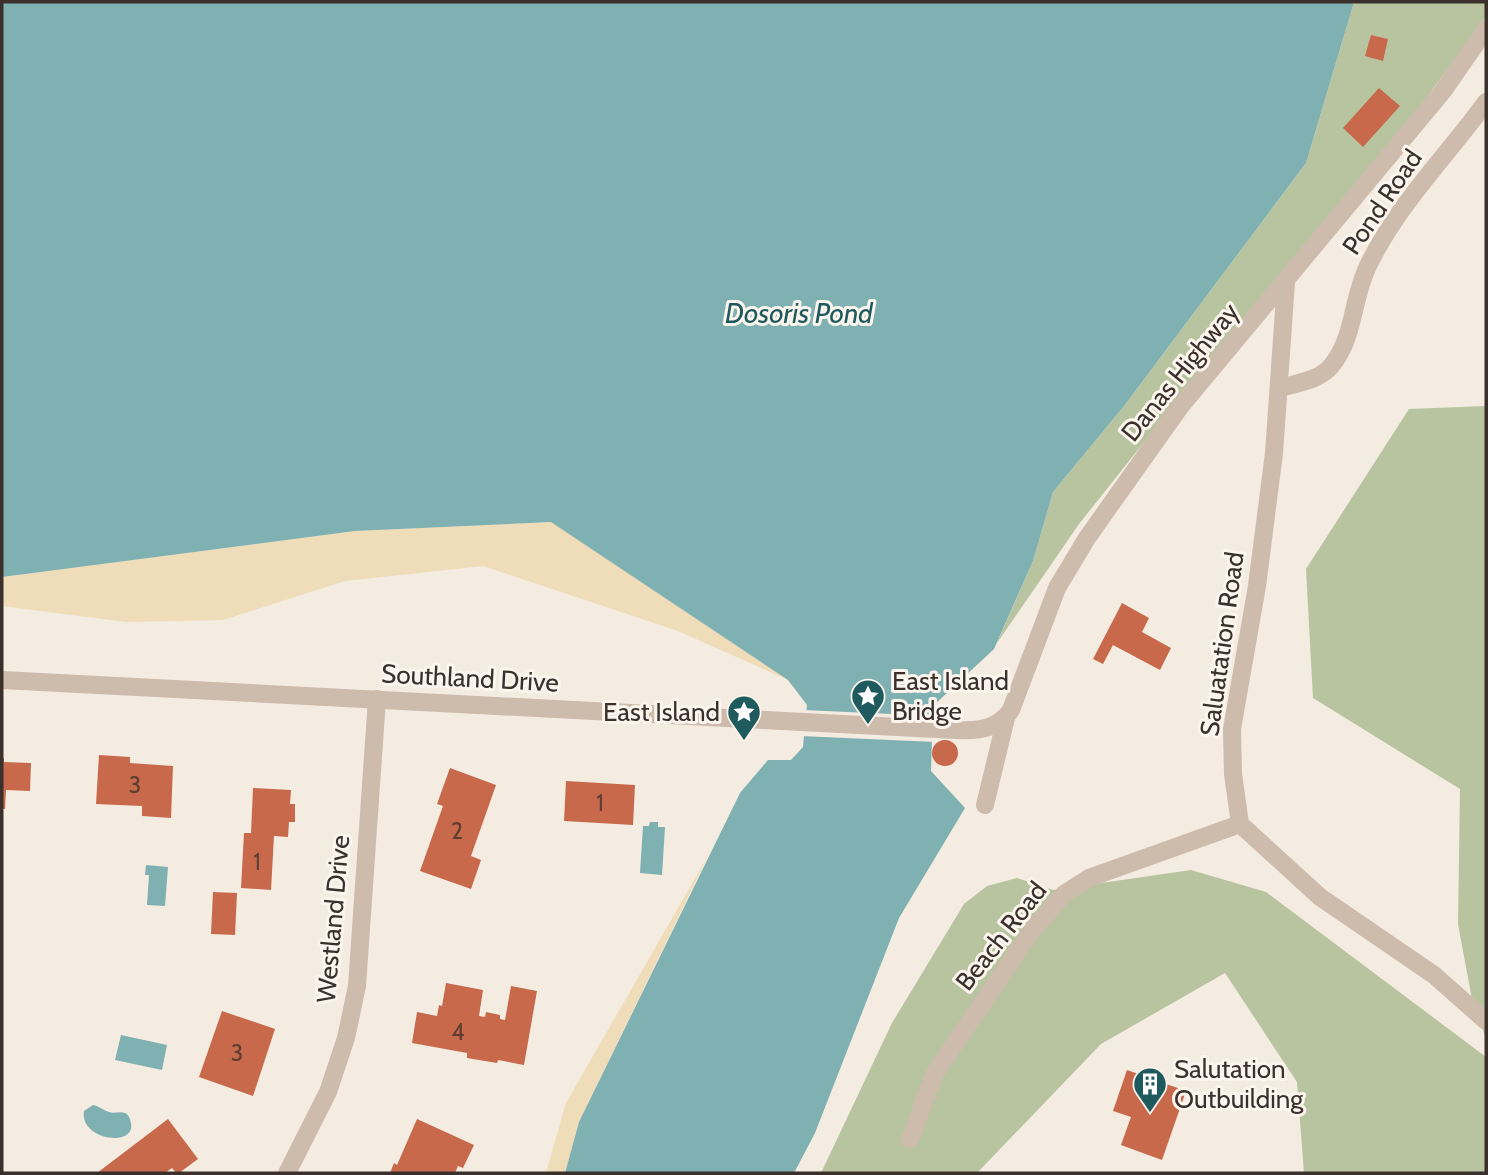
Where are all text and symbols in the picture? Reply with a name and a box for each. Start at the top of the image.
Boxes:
street label: Pond Road [1335,143,1429,261]
water label: Dosoris Pond [725,296,874,330]
street label: Danas Highway [1114,296,1246,448]
street label: Saluatation Road [1193,550,1251,738]
street label: Southland Drive [380,657,560,699]
place label: East Island Bridge [892,665,1009,727]
place icon: East Island Bridge [849,677,887,726]
place icon: East Island [725,693,763,742]
place label: East Island [603,696,720,728]
house number: 3 [129,771,141,799]
house number: 1 [596,789,604,817]
house number: 2 [451,817,463,845]
street label: Westland Drive [310,834,356,1004]
house number: 1 [253,848,261,876]
street label: Beach Road [949,875,1053,997]
house number: 4 [451,1018,465,1046]
house number: 3 [231,1039,243,1067]
place label: Salutation Outbuilding [1174,1053,1304,1115]
building icon: Salutation Outbuilding [1131,1065,1169,1114]

